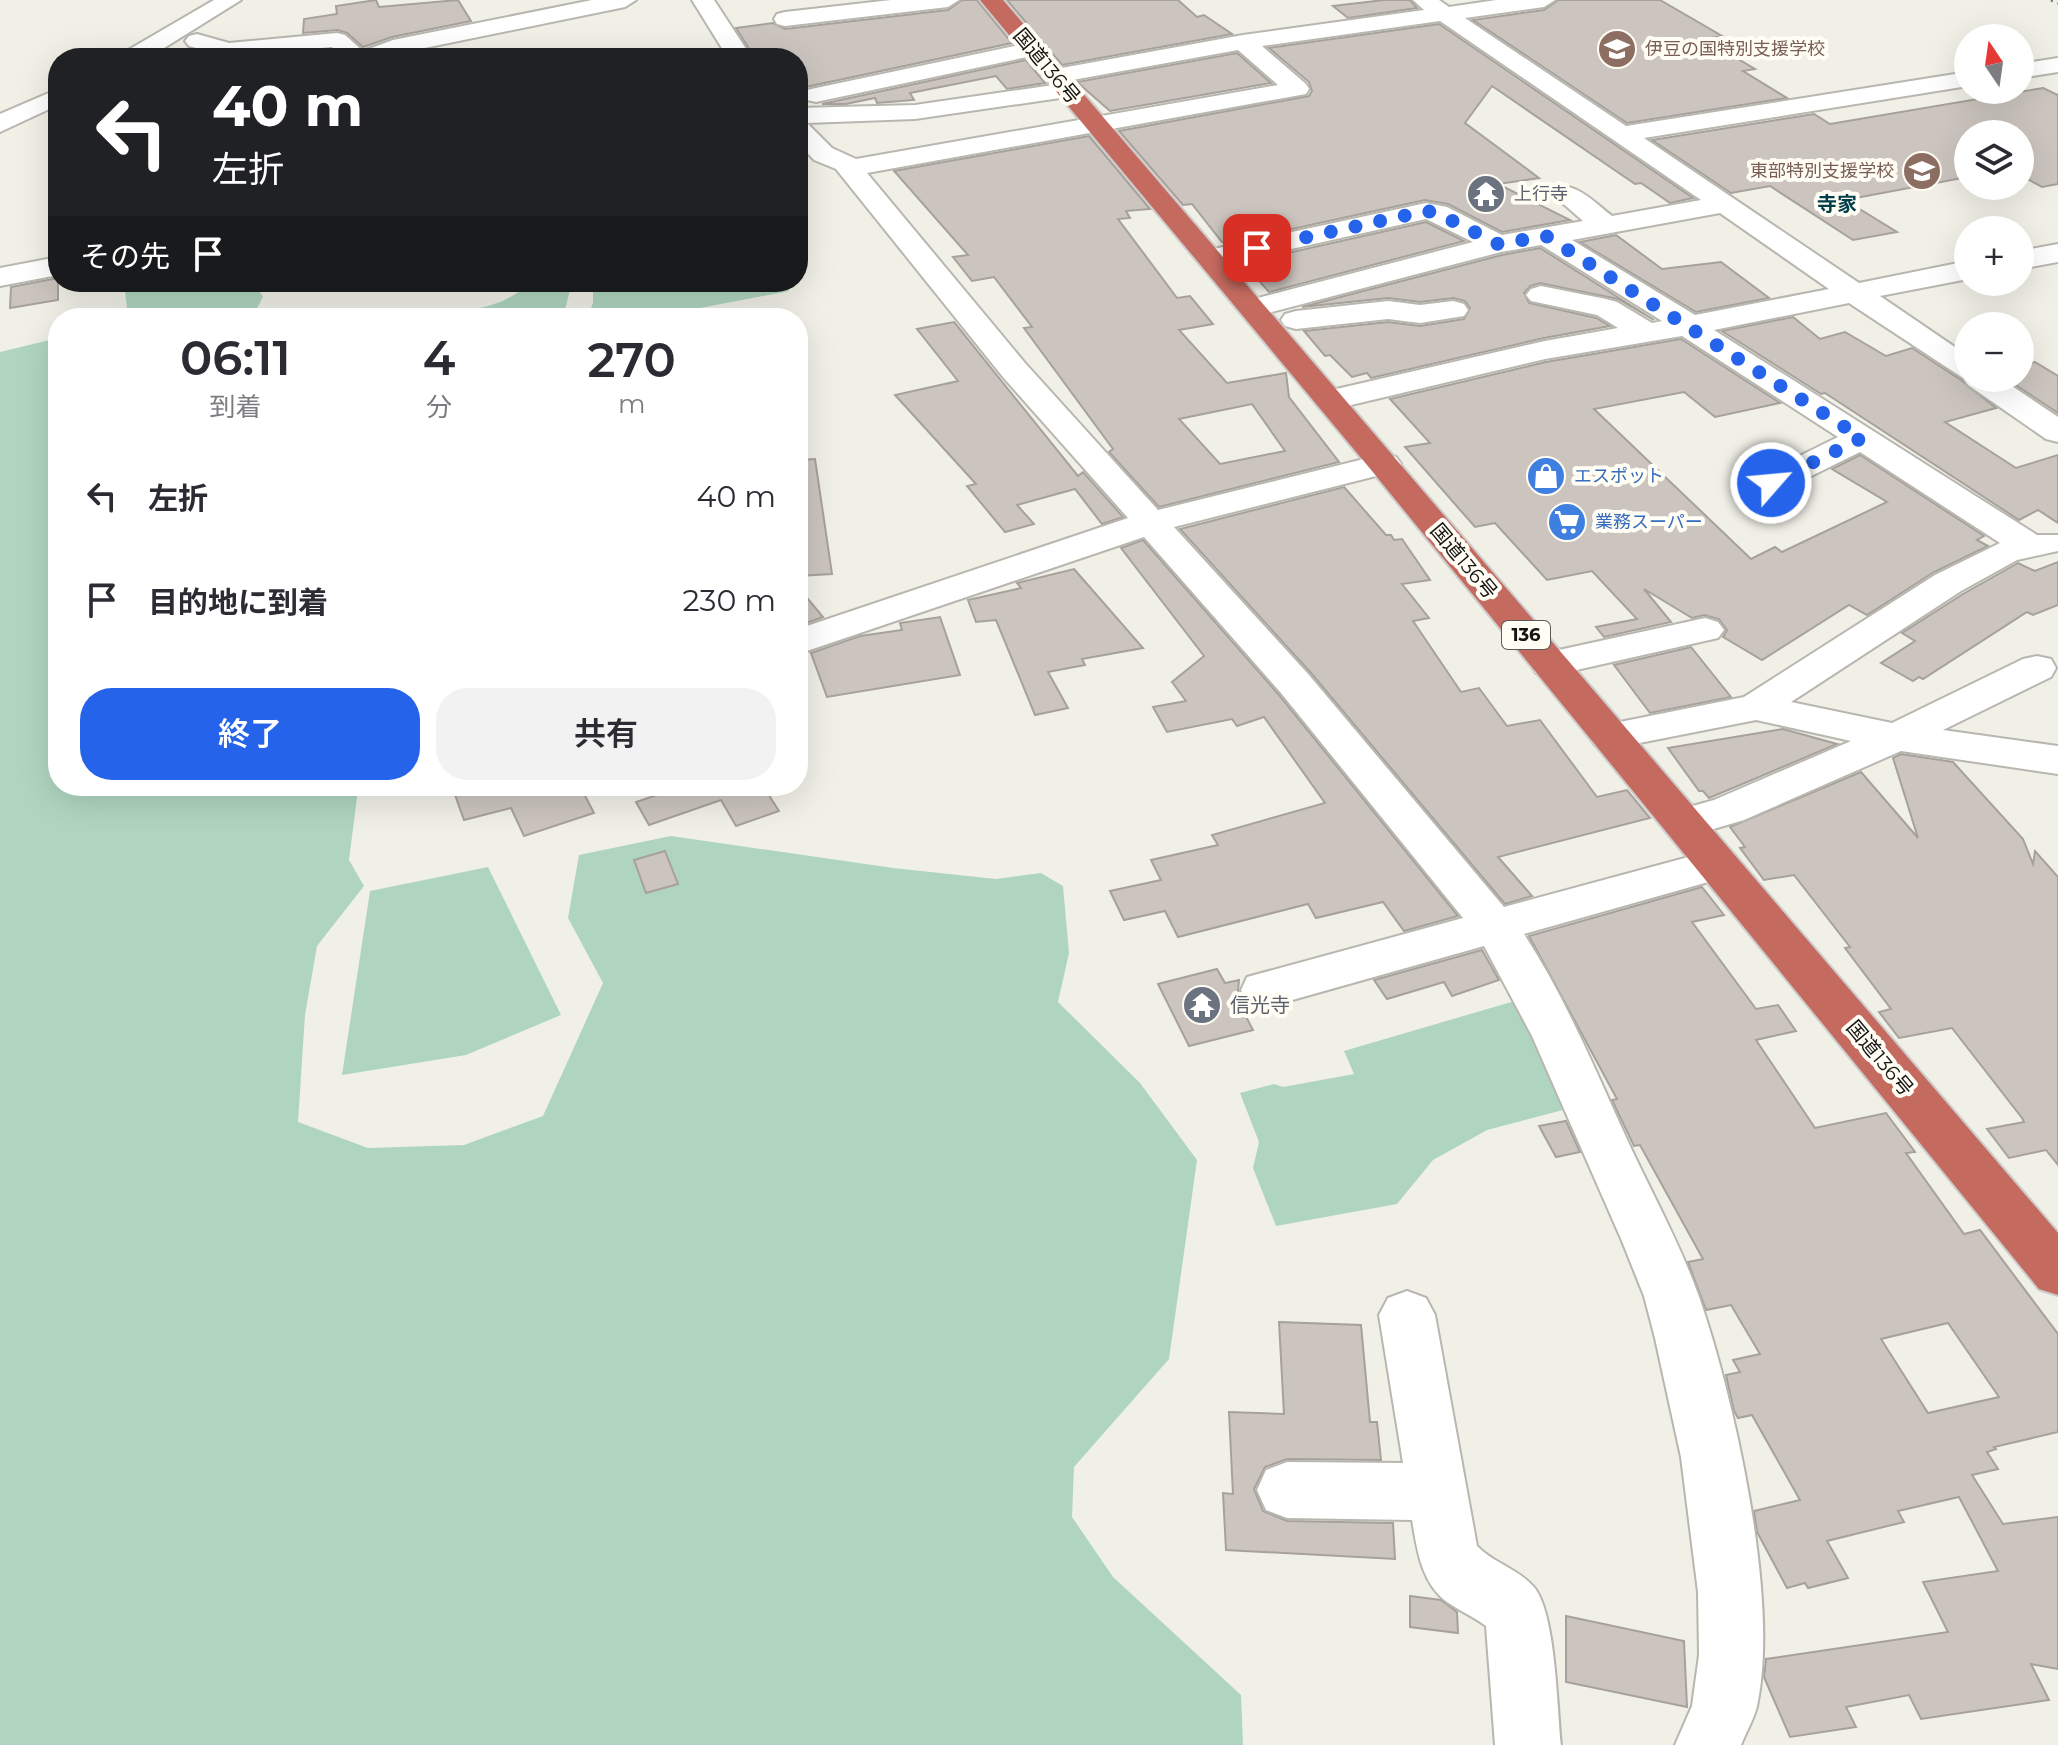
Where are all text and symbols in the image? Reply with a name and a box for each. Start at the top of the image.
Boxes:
street label: 国道136号 [1009,24,1085,108]
north arrow [1954,24,2034,104]
map controls [1954,24,2034,392]
school or university icon: 伊豆の国特別支援学校 [1596,28,1638,70]
place label: 伊豆の国特別支援学校 [1645,38,1825,60]
text: 40 m [212,72,363,140]
icon: left [80,80,184,184]
button: layers [1954,120,2034,200]
text: 左折 [212,147,284,191]
school or university icon: 東部特別支援学校 [1901,150,1943,192]
place label: 東部特別支援学校 [1750,160,1894,182]
temple icon: 上行寺 [1465,173,1507,215]
place label: 上行寺 [1514,183,1568,205]
district label: 寺家 [1817,192,1857,216]
pin [1223,214,1291,282]
button: + [1954,216,2034,296]
icon: arrive [1235,226,1279,270]
icon: arrive [186,232,230,276]
text: その先 [80,238,170,275]
button: − [1954,312,2034,392]
text: 06:11 [180,329,291,387]
text: 4 [423,329,455,387]
text: 270 [587,331,676,389]
text: m [618,388,645,420]
text: 到着 [209,391,261,423]
text: 分 [426,391,452,423]
position arrow [1729,441,1813,525]
shop icon: エスポット [1525,455,1567,497]
place label: エスポット [1574,465,1664,487]
icon: left [80,474,124,518]
text: 40 m [697,478,776,515]
text: 左折 [148,480,208,517]
supermarket icon: 業務スーパー [1546,501,1588,543]
place label: 業務スーパー [1595,511,1703,533]
street label: 国道136号 [1426,519,1502,603]
icon: arrive [80,578,124,622]
text: 230 m [682,582,776,619]
text: 目的地に到着 [148,584,328,621]
road number: 136 [1502,621,1550,649]
button: 終了 [80,688,420,780]
button: 共有 [436,688,776,780]
temple icon: 信光寺 [1181,984,1223,1026]
place label: 信光寺 [1230,993,1290,1017]
street label: 国道136号 [1842,1016,1918,1100]

